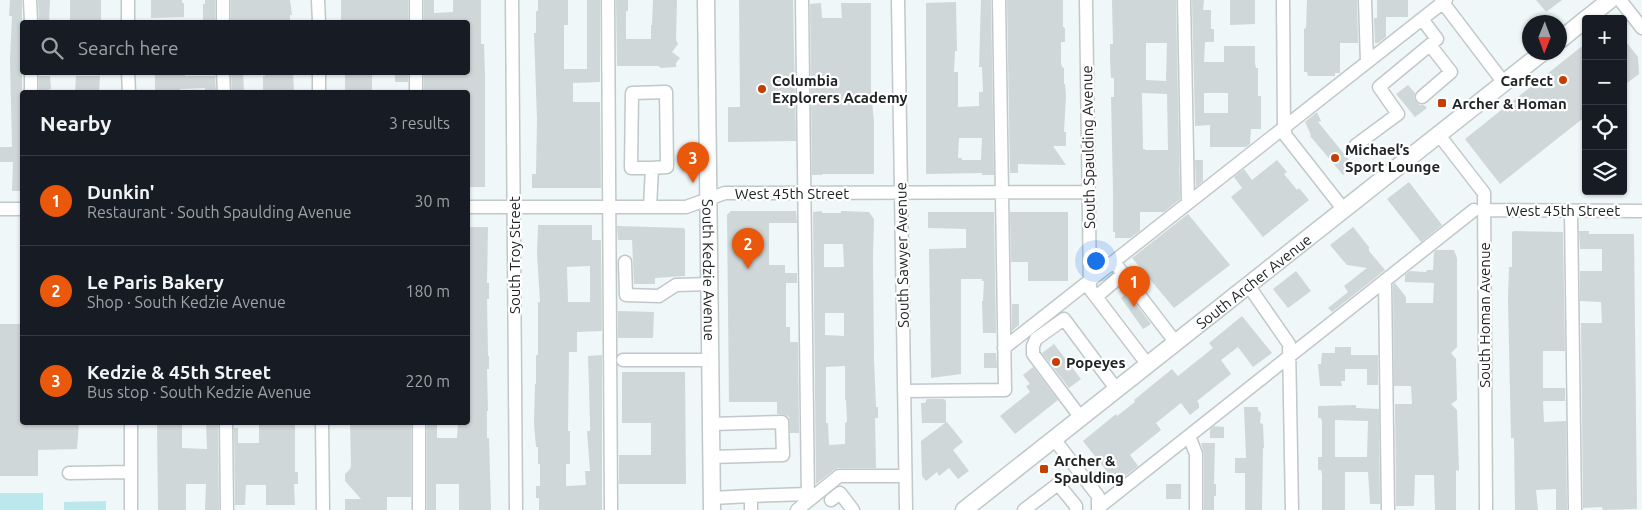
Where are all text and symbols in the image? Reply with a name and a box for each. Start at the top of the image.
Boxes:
north arrow [1522,15,1567,60]
map controls [1582,15,1627,195]
button: + [1582,15,1627,60]
search box [20,20,470,75]
icon: search [38,34,66,62]
text: Search here [78,37,178,59]
button: − [1582,60,1627,105]
street label: South Spaulding Avenue [1078,65,1098,229]
place label: Columbia Explorers Academy [772,72,908,106]
place label: Carfect [1500,72,1554,89]
marker: Carfect [1557,74,1569,86]
marker: Columbia Explorers Academy [756,83,768,95]
place label: Archer & Homan [1452,95,1567,112]
marker: Archer & Homan [1436,97,1448,109]
button: locate [1582,105,1627,150]
text: Nearby [40,111,111,135]
text: 3 results [389,114,450,132]
place label: Michael’s Sport Lounge [1345,141,1440,175]
pin: 3 [677,142,709,183]
button: layers [1582,150,1627,195]
marker: Michael’s Sport Lounge [1329,152,1341,164]
text: Dunkin' [87,181,154,203]
street label: South Sawyer Avenue [892,182,912,328]
street label: West 45th Street [735,185,849,202]
text: 1 [51,192,61,210]
text: 30 m [414,192,450,210]
street label: South Troy Street [506,196,523,314]
street label: South Kedzie Avenue [700,199,719,341]
street label: West 45th Street [1506,202,1620,219]
text: Restaurant · South Spaulding Avenue [87,203,352,221]
pin: 2 [732,228,764,269]
street label: South Archer Avenue [1192,230,1314,332]
street label: South Homan Avenue [1476,242,1493,388]
your location [1083,248,1109,274]
pin: 1 [1118,266,1150,307]
text: Le Paris Bakery [87,271,224,293]
text: 2 [51,282,61,300]
text: 180 m [405,282,450,300]
text: Shop · South Kedzie Avenue [87,293,286,311]
place label: Popeyes [1066,354,1125,371]
marker: Popeyes [1050,356,1062,368]
text: Kedzie & 45th Street [87,361,271,383]
text: 3 [51,372,61,390]
text: 220 m [405,372,450,390]
text: Bus stop · South Kedzie Avenue [87,383,311,401]
place label: Archer & Spaulding [1054,452,1124,486]
marker: Archer & Spaulding [1038,463,1050,475]

